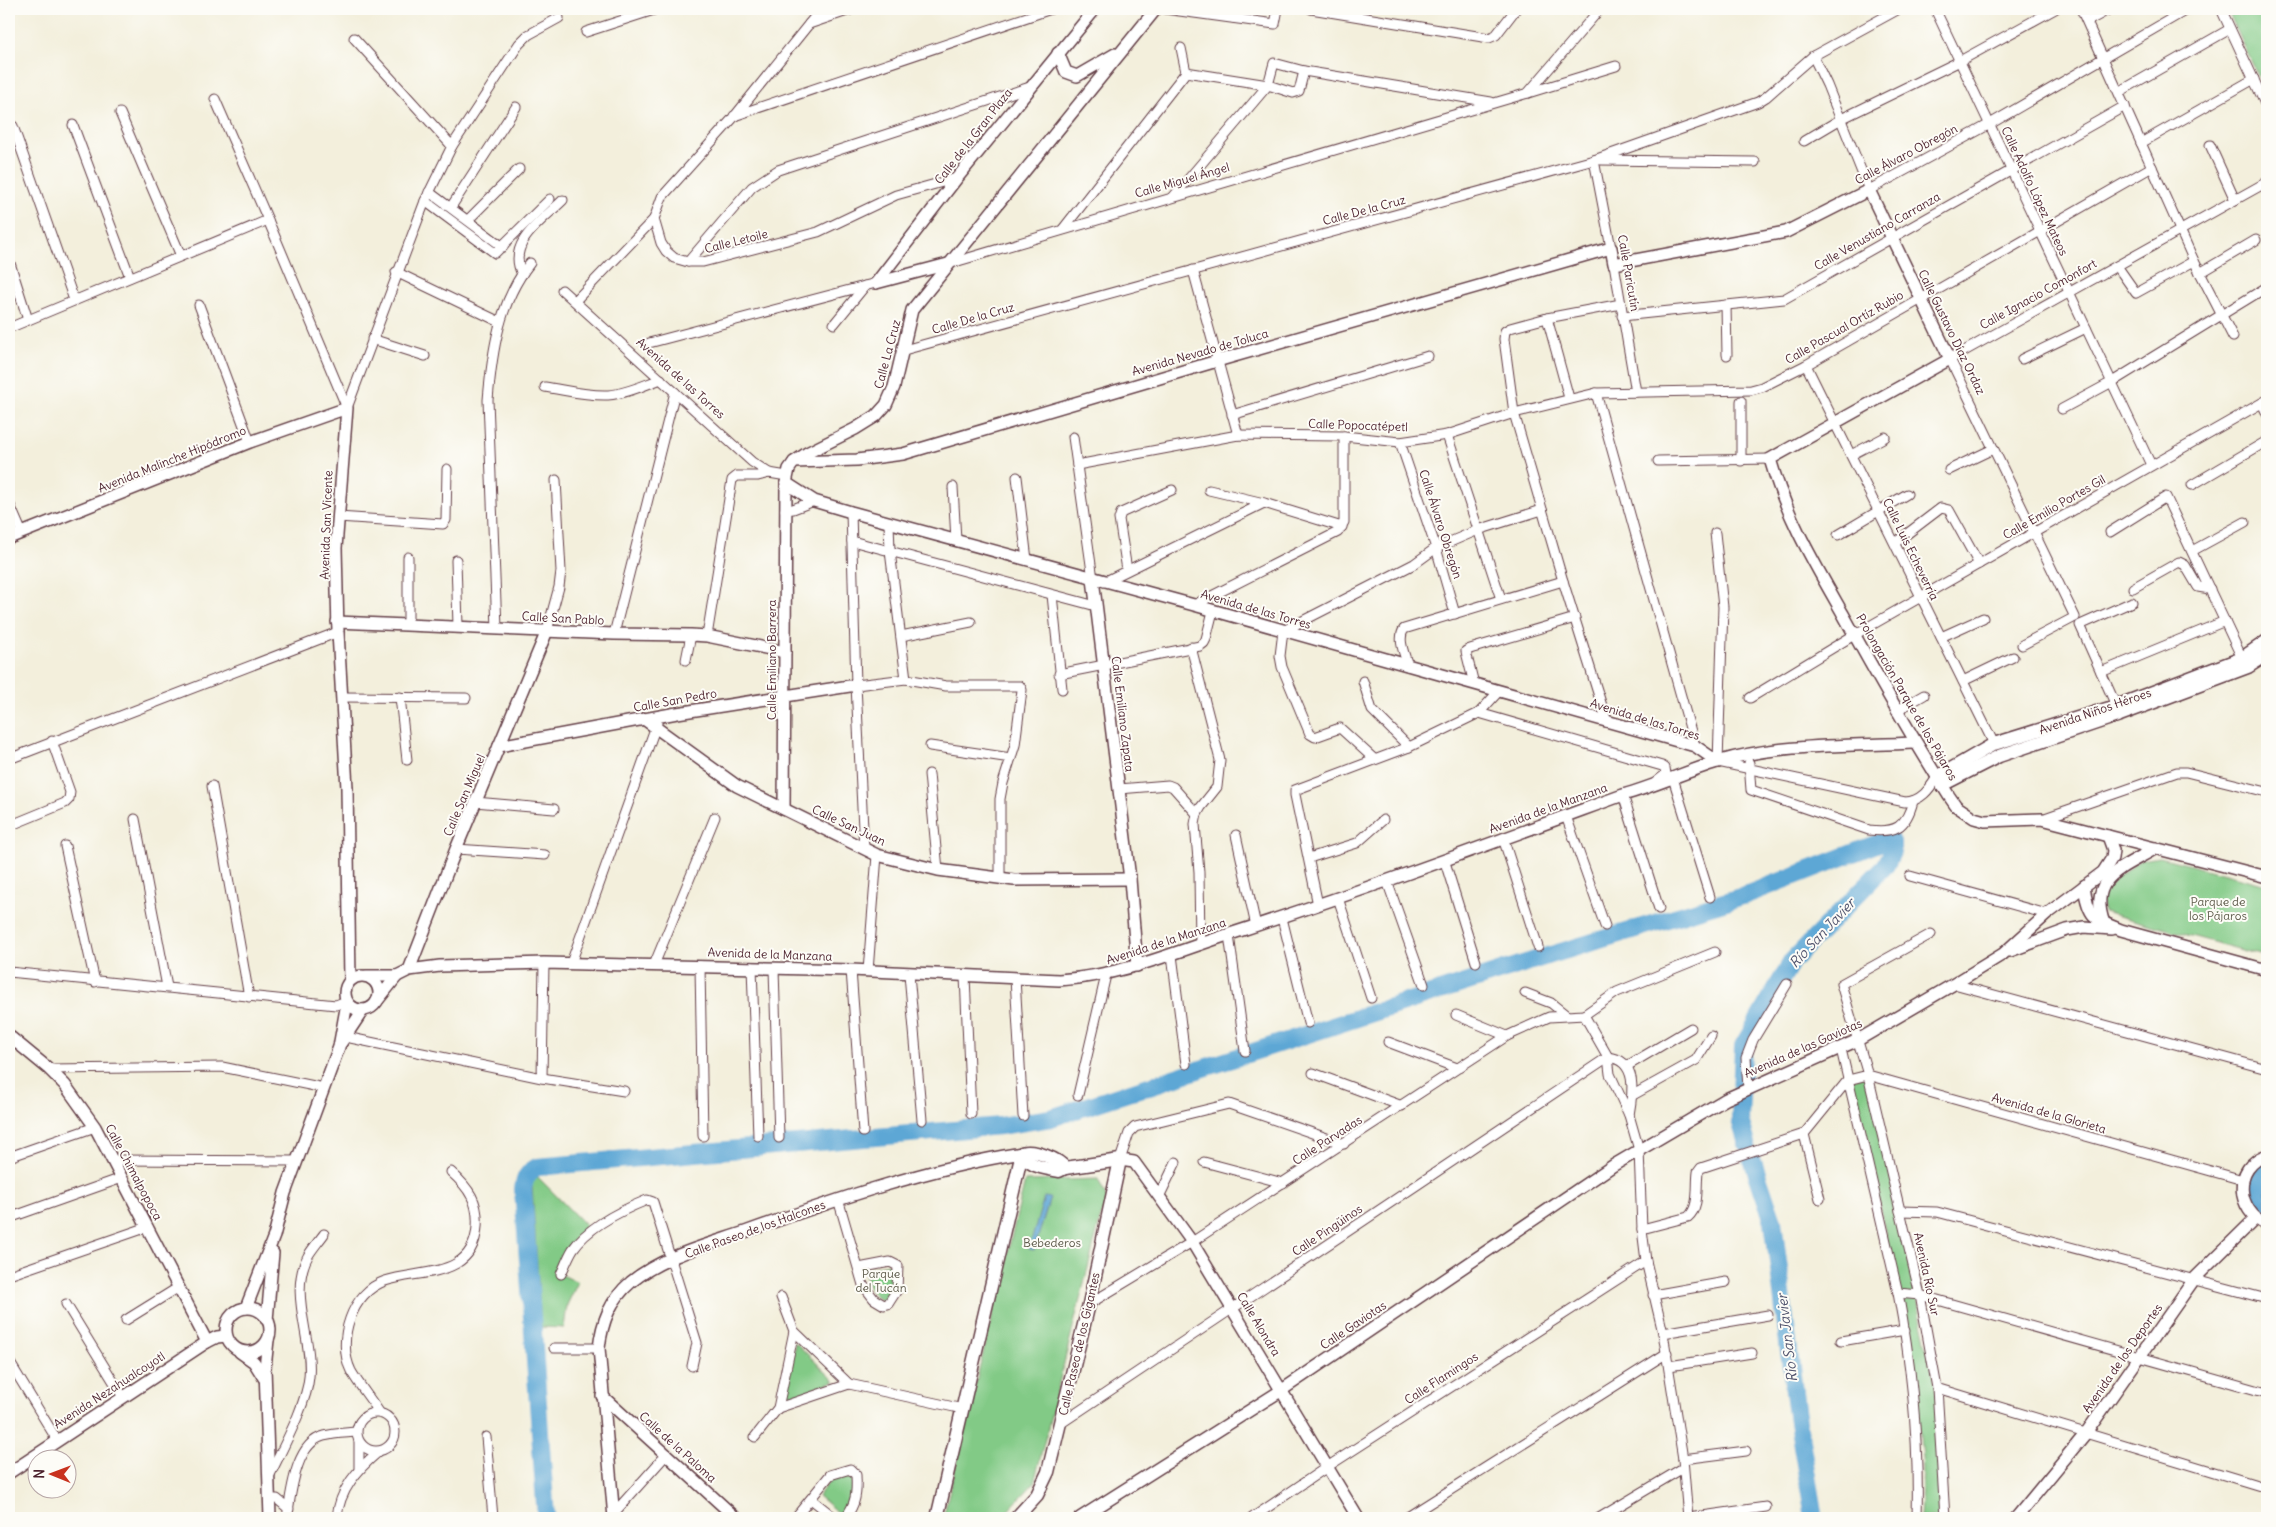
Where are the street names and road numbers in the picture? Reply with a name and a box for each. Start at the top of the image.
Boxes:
street label: Calle de la Gran Plaza [931,85,1015,187]
street label: Calle Álvaro Obregón [1852,121,1960,187]
street label: Calle Adolfo López Mateos [1998,124,2072,258]
street label: Calle Miguel Ángel [1133,159,1231,201]
street label: Calle Venustiano Carranza [1811,189,1943,273]
street label: Calle De la Cruz [1321,192,1407,228]
street label: Calle Letoile [703,226,769,256]
street label: Calle Paricutín [1615,234,1643,313]
street label: Calle Ignacio Comonfort [1977,256,2099,332]
street label: Calle Gustavo Díaz Ordaz [1915,267,1989,397]
street label: Calle Pascual Ortíz Rubio [1782,287,1906,367]
street label: Calle De la Cruz [930,299,1016,337]
street label: Calle La Cruz [871,318,903,390]
street label: Avenida Nevado de Toluca [1130,325,1270,379]
street label: Avenida de las Torres [634,334,728,422]
street label: Calle Popocatépetl [1308,416,1408,434]
street label: Avenida Malinche Hipódromo [96,422,248,496]
street label: Calle Álvaro Obregón [1416,467,1466,581]
street label: Avenida San Vicente [317,470,335,580]
street label: Calle Emilio Portes Gil [2000,472,2108,542]
street label: Calle Luis Echeverría [1880,496,1942,603]
street label: Avenida de las Torres [1199,586,1313,632]
street label: Calle Emiliano Barrera [764,600,779,720]
street label: Calle San Pablo [521,608,605,628]
street label: Prolongación Parque de los Pájaros [1853,611,1961,783]
street label: Calle Emiliano Zapata [1108,655,1138,773]
street label: Calle San Pedro [632,685,718,715]
street label: Avenida Niños Héroes [2037,685,2153,737]
street label: Avenida de las Torres [1588,695,1702,743]
street label: Calle San Miguel [440,752,488,838]
street label: Avenida de la Manzana [1487,780,1609,836]
street label: Calle San Juan [810,801,888,849]
street label: Avenida de la Manzana [1104,915,1228,967]
street label: Avenida de la Manzana [707,944,833,964]
street label: Avenida de las Gaviotas [1742,1015,1864,1081]
street label: Avenida de la Glorieta [1990,1090,2108,1137]
street label: Calle Parvadas [1289,1112,1365,1168]
street label: Calle Chimalpopoca [102,1121,166,1223]
street label: Calle Paseo de los Halcones [683,1197,827,1261]
street label: Calle Pingüinos [1289,1201,1365,1259]
street label: Avenida Río Sur [1911,1231,1943,1317]
street label: Calle Paseo de los Gigantes [1055,1271,1103,1417]
street label: Calle Alondra [1234,1289,1284,1359]
street label: Calle Gaviotas [1317,1297,1389,1353]
street label: Avenida de los Deportes [2079,1301,2165,1415]
street label: Avenida Nezahualcoyotl [50,1348,168,1432]
street label: Calle Flamingos [1401,1349,1481,1407]
street label: Calle de la Paloma [636,1408,720,1486]

